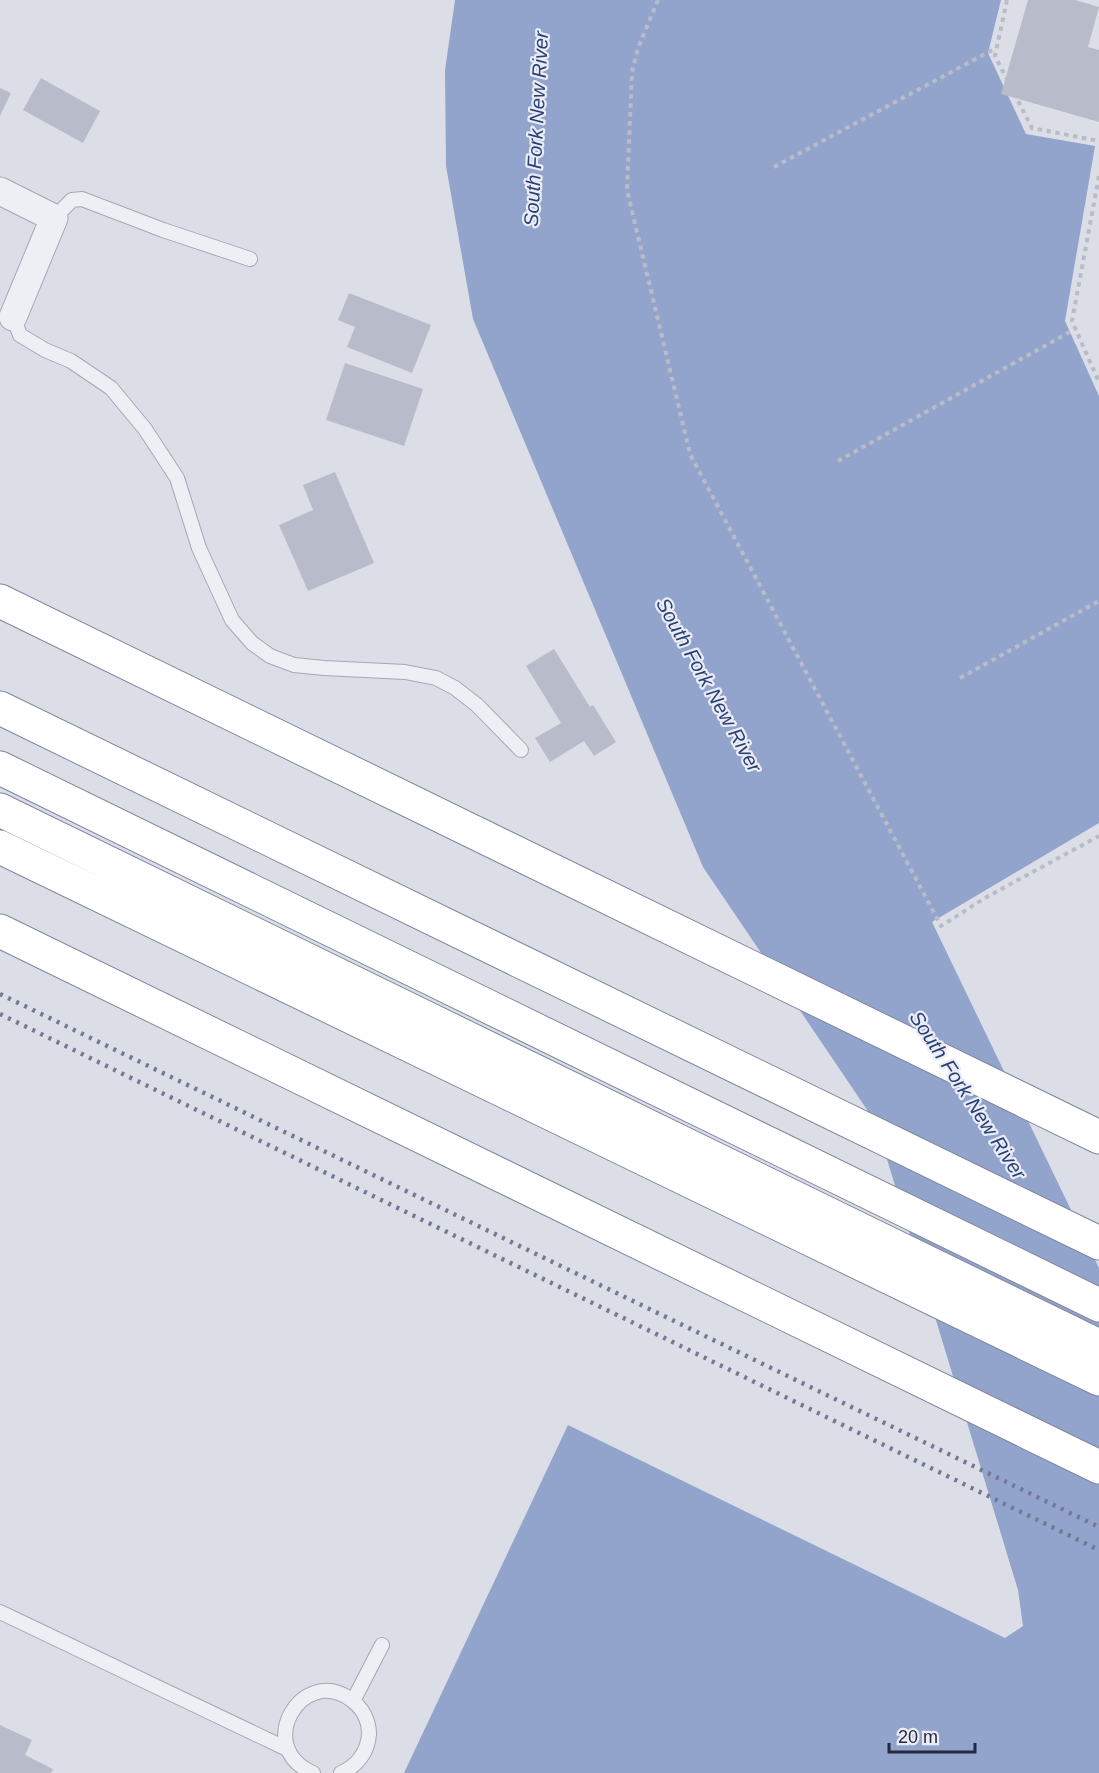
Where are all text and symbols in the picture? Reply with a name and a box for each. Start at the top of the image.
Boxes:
water label: South Fork New River [520,29,552,227]
water label: South Fork New River [652,594,767,777]
water label: South Fork New River [906,1007,1031,1184]
scale bar [889,1716,974,1754]
text: 20 m [898,1727,938,1747]

